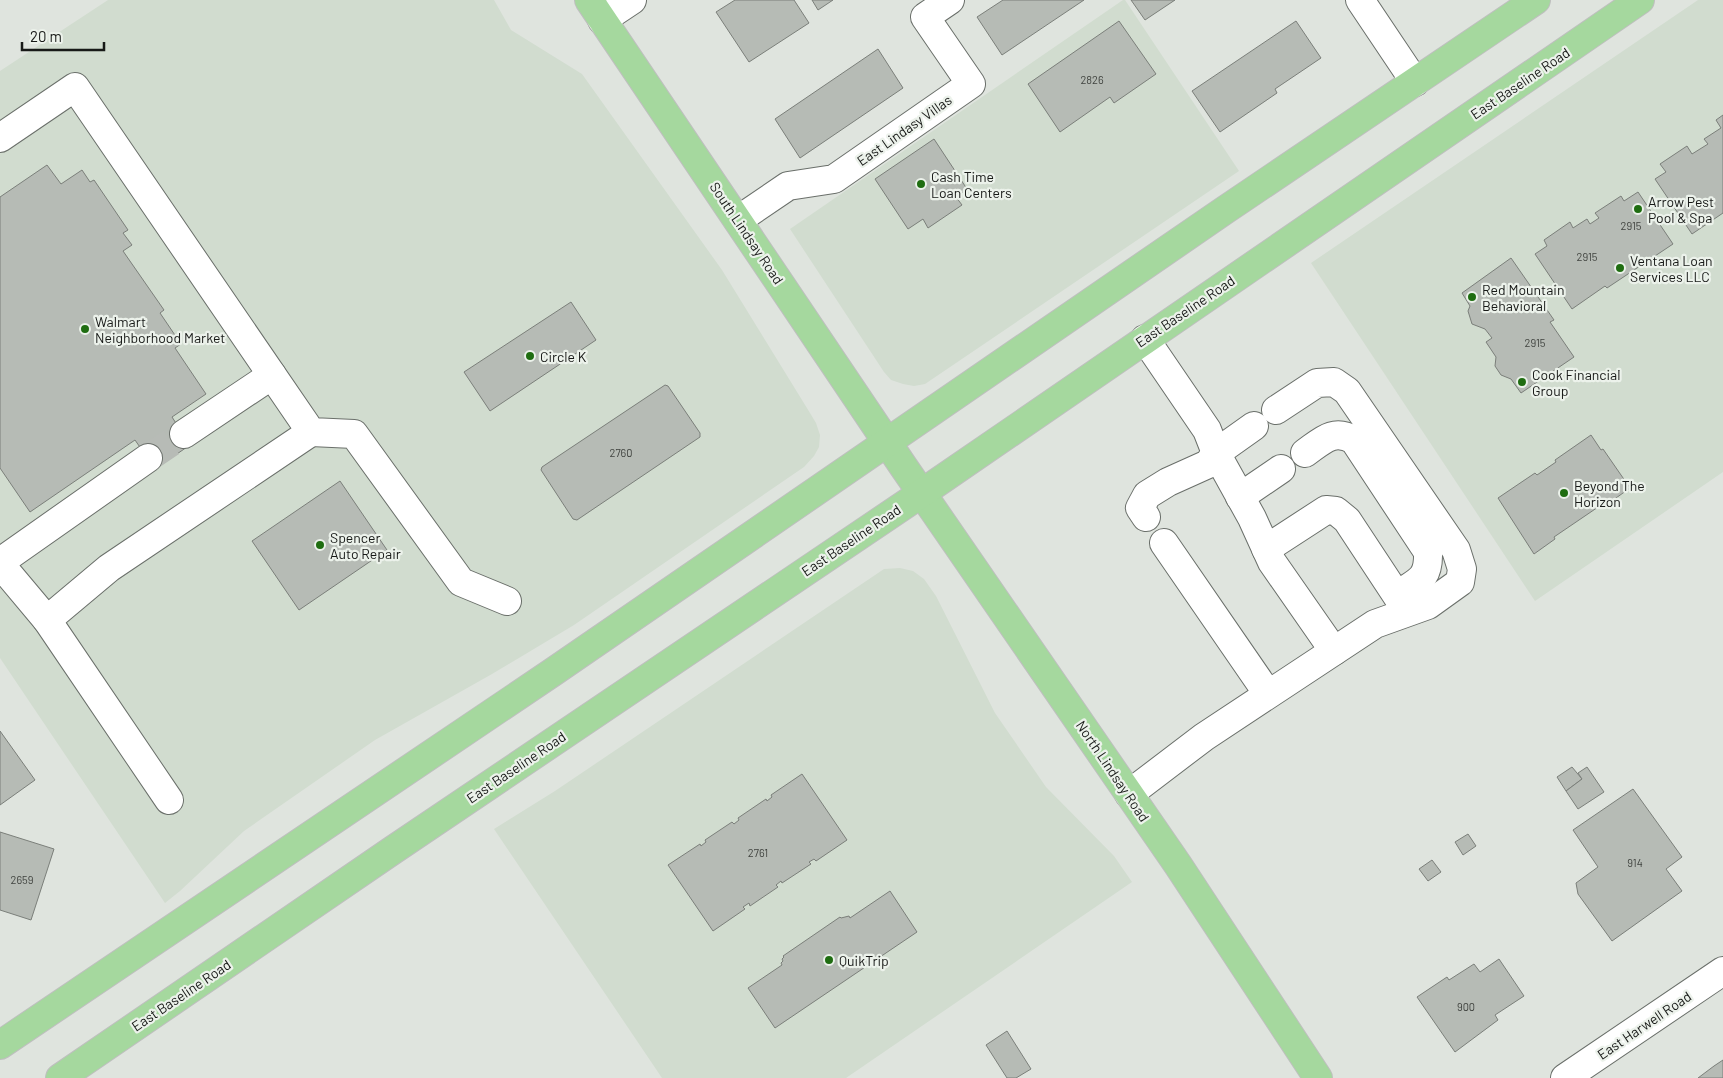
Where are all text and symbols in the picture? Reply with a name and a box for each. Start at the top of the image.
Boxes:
scale bar [22,20,105,52]
text: 20 m [30,27,62,45]
street label: East Baseline Road [1467,44,1573,122]
house number: 2826 [1080,73,1104,86]
street label: East Lindasy Villas [853,91,955,169]
place label: Cash Time Loan Centers [931,168,1012,201]
marker: Cash Time Loan Centers [915,178,927,190]
street label: South Lindsay Road [707,179,787,287]
place label: Arrow Pest Pool & Spa [1648,193,1714,226]
marker: Arrow Pest Pool & Spa [1632,203,1644,215]
house number: 2915 [1621,219,1642,232]
house number: 2915 [1577,250,1598,263]
place label: Ventana Loan Services LLC [1630,252,1713,285]
marker: Ventana Loan Services LLC [1614,262,1626,274]
street label: East Baseline Road [1132,272,1238,350]
place label: Red Mountain Behavioral [1482,281,1565,314]
marker: Red Mountain Behavioral [1466,291,1478,303]
place label: Walmart Neighborhood Market [95,313,225,346]
marker: Walmart Neighborhood Market [79,323,91,335]
house number: 2915 [1525,336,1546,349]
place label: Circle K [540,348,587,365]
marker: Circle K [524,350,536,362]
place label: Cook Financial Group [1532,366,1620,399]
marker: Cook Financial Group [1516,376,1528,388]
house number: 2760 [610,446,632,459]
place label: Beyond The Horizon [1574,477,1645,510]
marker: Beyond The Horizon [1558,487,1570,499]
street label: East Baseline Road [798,501,904,579]
place label: Spencer Auto Repair [330,529,401,562]
marker: Spencer Auto Repair [314,539,326,551]
street label: North Lindsay Road [1073,717,1153,825]
street label: East Baseline Road [463,728,569,806]
house number: 2761 [748,846,768,859]
house number: 914 [1627,856,1643,869]
house number: 2659 [11,873,34,886]
place label: QuikTrip [839,952,889,969]
marker: QuikTrip [823,954,835,966]
street label: East Baseline Road [128,956,234,1034]
street label: East Harwell Road [1594,987,1694,1063]
house number: 900 [1457,1000,1475,1013]

